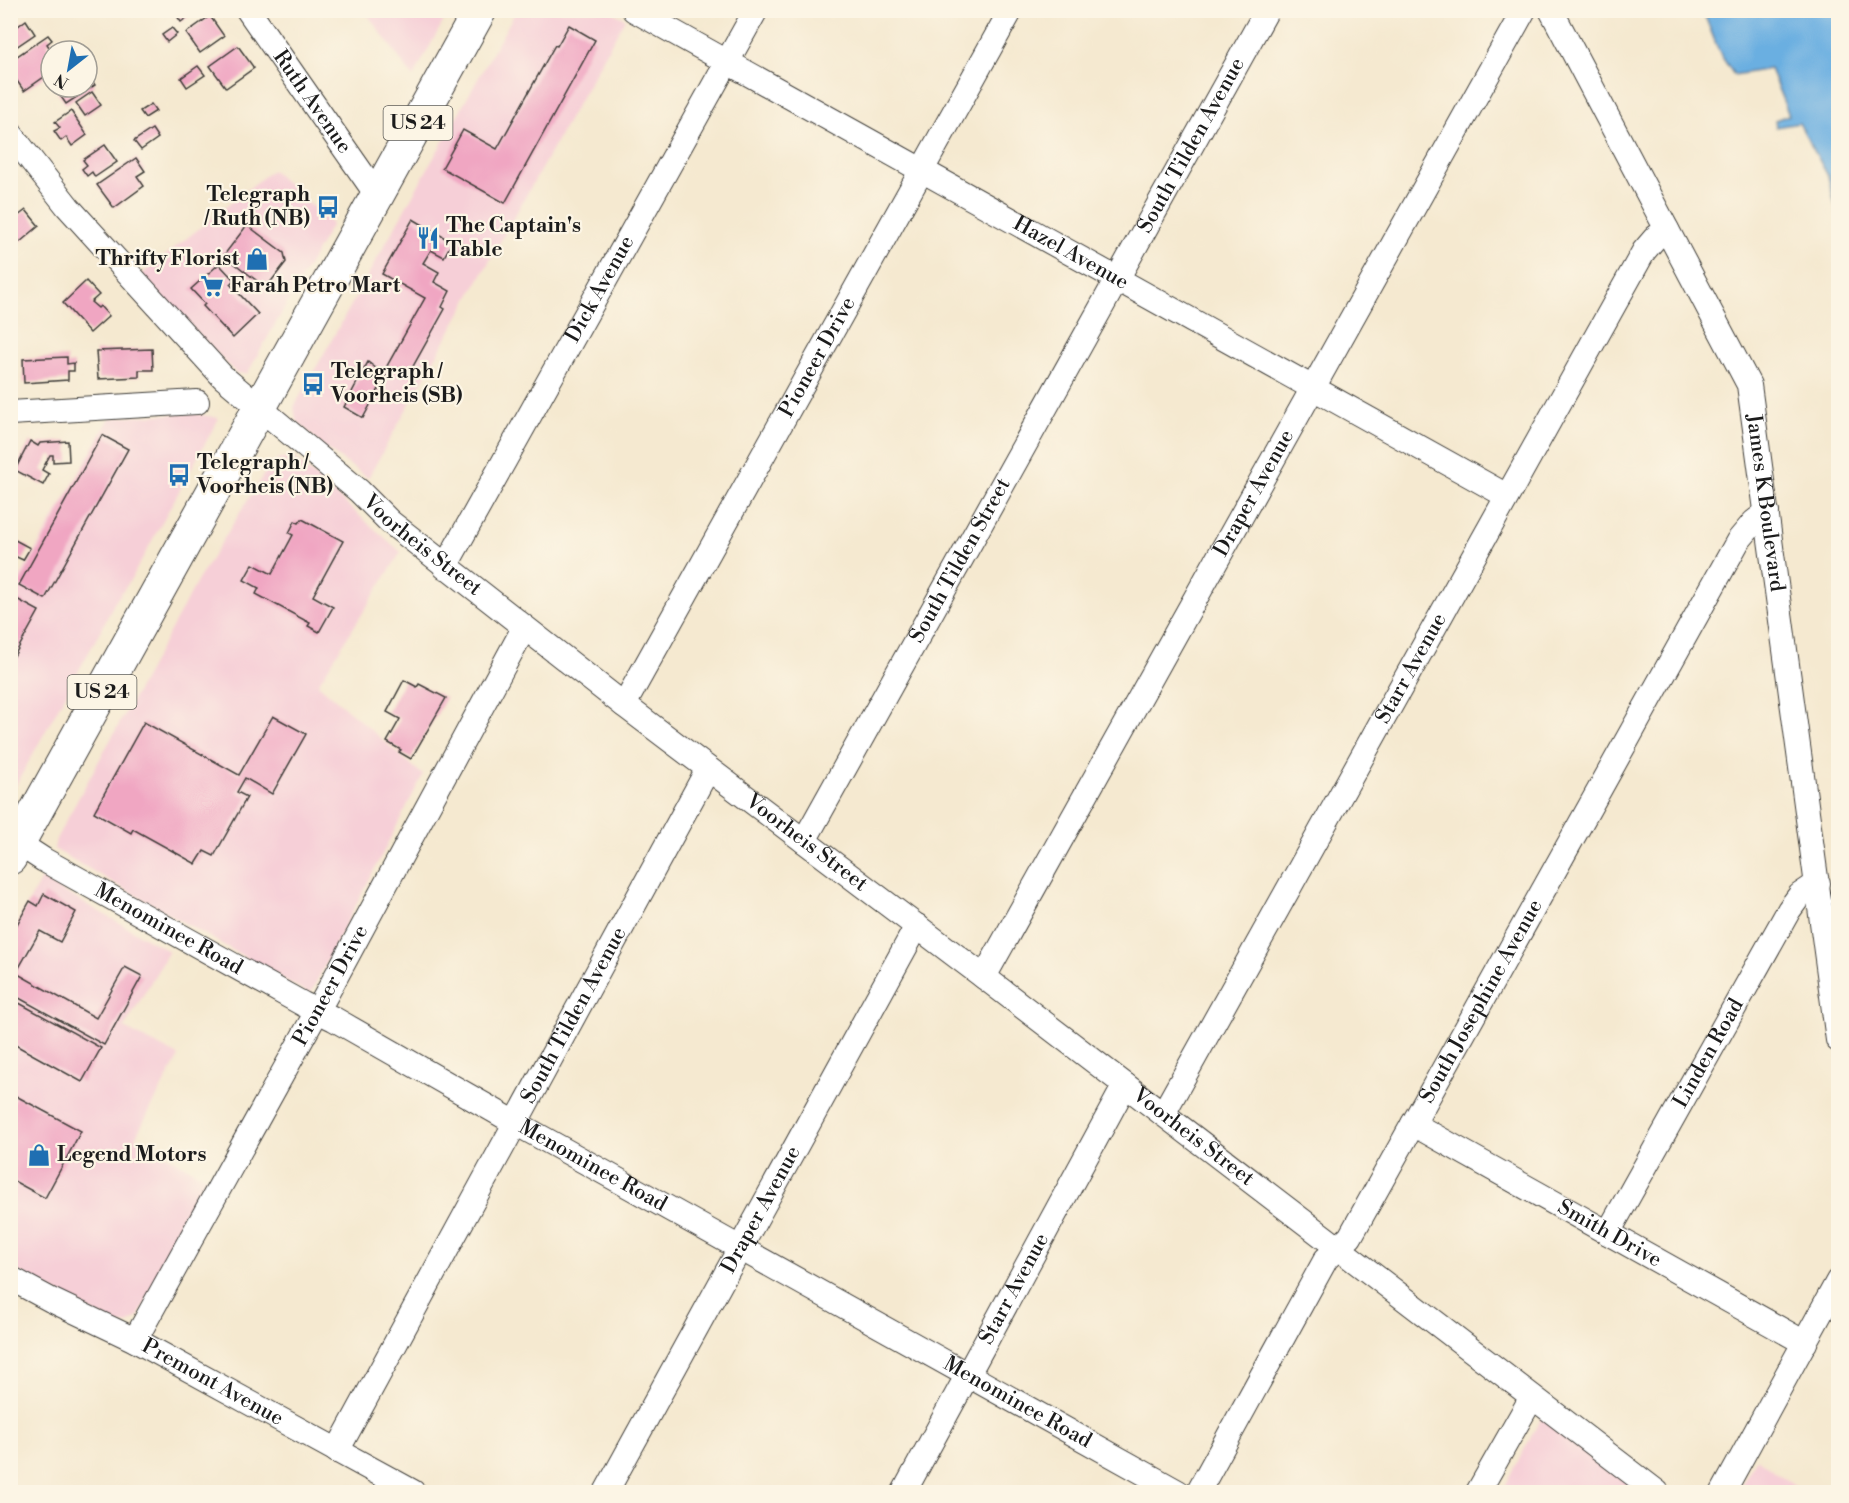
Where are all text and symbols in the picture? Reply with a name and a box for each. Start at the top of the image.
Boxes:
north arrow [39,39,99,99]
street label: Ruth Avenue [267,45,357,159]
street label: South Tilden Avenue [1132,53,1251,238]
text: N [51,69,72,93]
road number: US 24 [384,106,452,140]
place label: Telegraph / Ruth (NB) [203,182,310,232]
bus stop icon: Telegraph / Ruth (NB) [315,194,341,220]
street label: Hazel Avenue [1009,211,1133,296]
place label: The Captain's Table [446,213,581,263]
restaurant icon: The Captain's Table [415,225,441,251]
street label: Dick Avenue [560,231,640,347]
place label: Thrifty Florist [96,246,240,272]
shop icon: Thrifty Florist [244,246,270,272]
supermarket icon: Farah Petro Mart [199,273,225,299]
place label: Farah Petro Mart [230,273,401,299]
street label: Pioneer Drive [774,293,862,422]
place label: Telegraph / Voorheis (SB) [330,359,462,409]
bus stop icon: Telegraph / Voorheis (SB) [300,371,326,397]
street label: James K Boulevard [1740,411,1790,593]
street label: Draper Avenue [1208,425,1300,561]
place label: Telegraph / Voorheis (NB) [196,450,333,500]
bus stop icon: Telegraph / Voorheis (NB) [166,462,192,488]
street label: South Tilden Street [904,473,1017,648]
street label: Voorheis Street [356,488,487,602]
street label: Starr Avenue [1370,609,1453,728]
road number: US 24 [68,675,136,709]
street label: Voorheis Street [739,788,873,898]
street label: Menominee Road [90,878,247,981]
street label: South Josephine Avenue [1414,895,1548,1108]
street label: Pioneer Drive [287,921,374,1051]
street label: South Tilden Avenue [516,923,632,1108]
street label: Linden Road [1668,994,1750,1113]
street label: Voorheis Street [1126,1082,1260,1192]
street label: Menominee Road [514,1114,672,1218]
shop icon: Legend Motors [26,1142,52,1168]
place label: Legend Motors [57,1142,207,1168]
street label: Draper Avenue [716,1142,807,1278]
street label: Smith Drive [1553,1194,1666,1273]
street label: Starr Avenue [974,1229,1055,1349]
street label: Premont Avenue [137,1333,288,1432]
street label: Menominee Road [939,1351,1096,1454]

